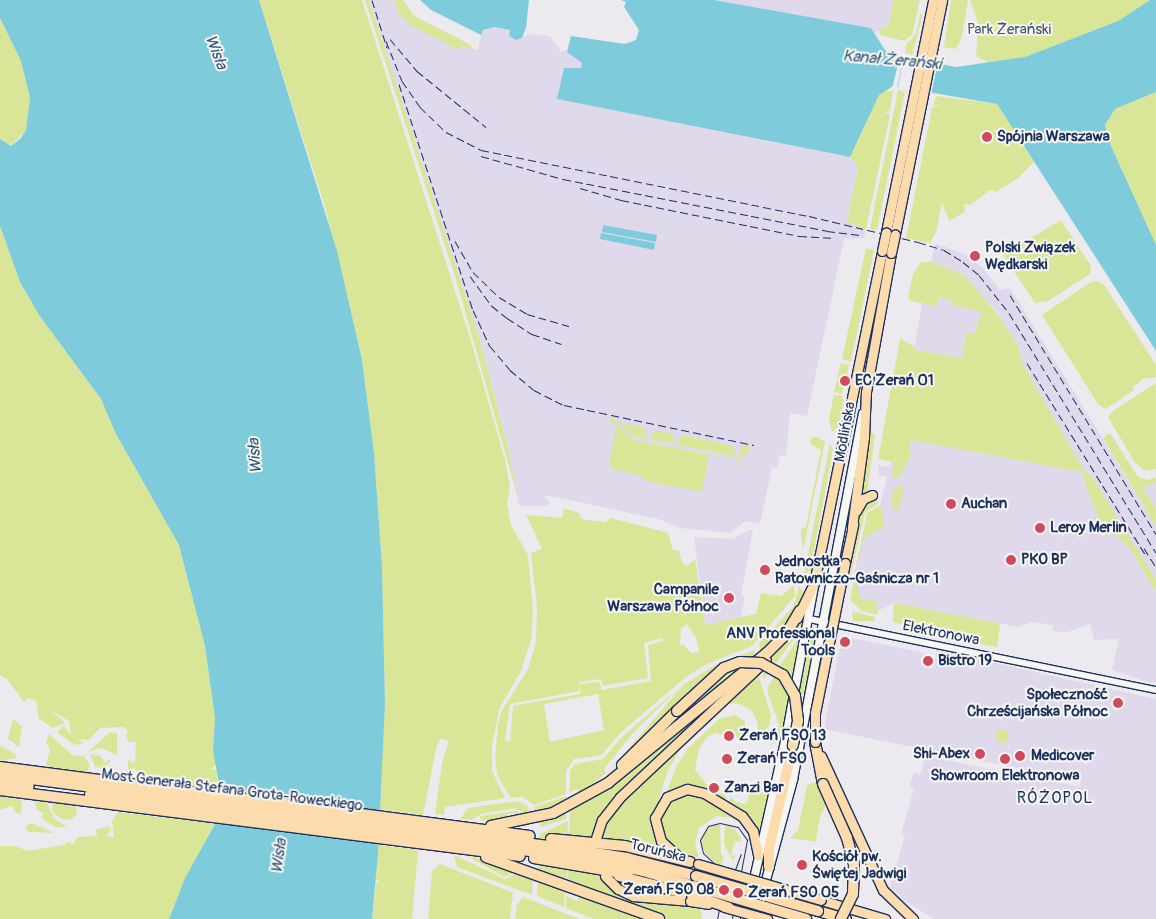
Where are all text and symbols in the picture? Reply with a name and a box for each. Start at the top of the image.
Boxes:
park label: Park Żerański [967,21,1051,39]
water label: Wisła [201,32,231,72]
water label: Kanał Żerański [842,46,942,74]
place label: Spójnia Warszawa [997,128,1110,146]
marker: Spójnia Warszawa [981,131,993,143]
place label: Polski Związek Wędkarski [985,238,1076,273]
marker: Polski Związek Wędkarski [969,250,981,262]
place label: EC Żerań 01 [855,372,934,390]
marker: EC Żerań 01 [839,375,851,387]
street label: Modlińska [831,400,859,464]
water label: Wisła [244,438,266,474]
place label: Auchan [961,495,1007,513]
marker: Auchan [945,498,957,510]
place label: Leroy Merlin [1050,519,1127,537]
marker: Leroy Merlin [1034,522,1046,534]
place label: PKO BP [1021,551,1068,569]
place label: Jednostka Ratowniczo-Gaśnicza nr 1 [775,552,939,587]
marker: PKO BP [1005,554,1017,566]
marker: Jednostka Ratowniczo-Gaśnicza nr 1 [759,564,771,576]
place label: Campanile Warszawa Północ [607,580,719,615]
marker: Campanile Warszawa Północ [723,592,735,604]
street label: Elektronowa [901,617,981,649]
place label: ANV Professional Tools [726,624,835,659]
marker: ANV Professional Tools [839,636,851,648]
place label: Bistro 19 [938,652,992,670]
marker: Bistro 19 [922,655,934,667]
place label: Społeczność Chrześcijańska Północ [967,685,1108,720]
marker: Społeczność Chrześcijańska Północ [1112,697,1124,709]
place label: Żerań FSO 13 [739,727,826,745]
marker: Żerań FSO 13 [723,730,735,742]
place label: Shi-Abex [913,745,970,763]
place label: Medicover [1031,747,1094,765]
marker: Shi-Abex [974,748,986,760]
marker: Medicover [1013,749,1027,763]
place label: Żerań FSO [737,750,807,768]
marker: Żerań FSO [721,753,733,765]
marker: Showroom Elektronowa [999,753,1011,765]
street label: Most Generała Stefana Grota-Roweckiego [100,765,364,815]
place label: Showroom Elektronowa [931,767,1079,785]
place label: Zanzi Bar [724,779,784,797]
marker: Zanzi Bar [708,782,720,794]
district label: RÓŻOPOL [1016,788,1094,808]
street label: Toruńska [628,835,688,867]
water label: Wisła [267,837,291,875]
place label: Kościół pw. Świętej Jadwigi [812,847,906,882]
marker: Kościół pw. Świętej Jadwigi [796,859,808,871]
place label: Żerań FSO 08 [623,881,714,899]
marker: Żerań FSO 08 [718,884,730,896]
place label: Żerań FSO 05 [748,884,839,902]
marker: Żerań FSO 05 [732,887,744,899]

